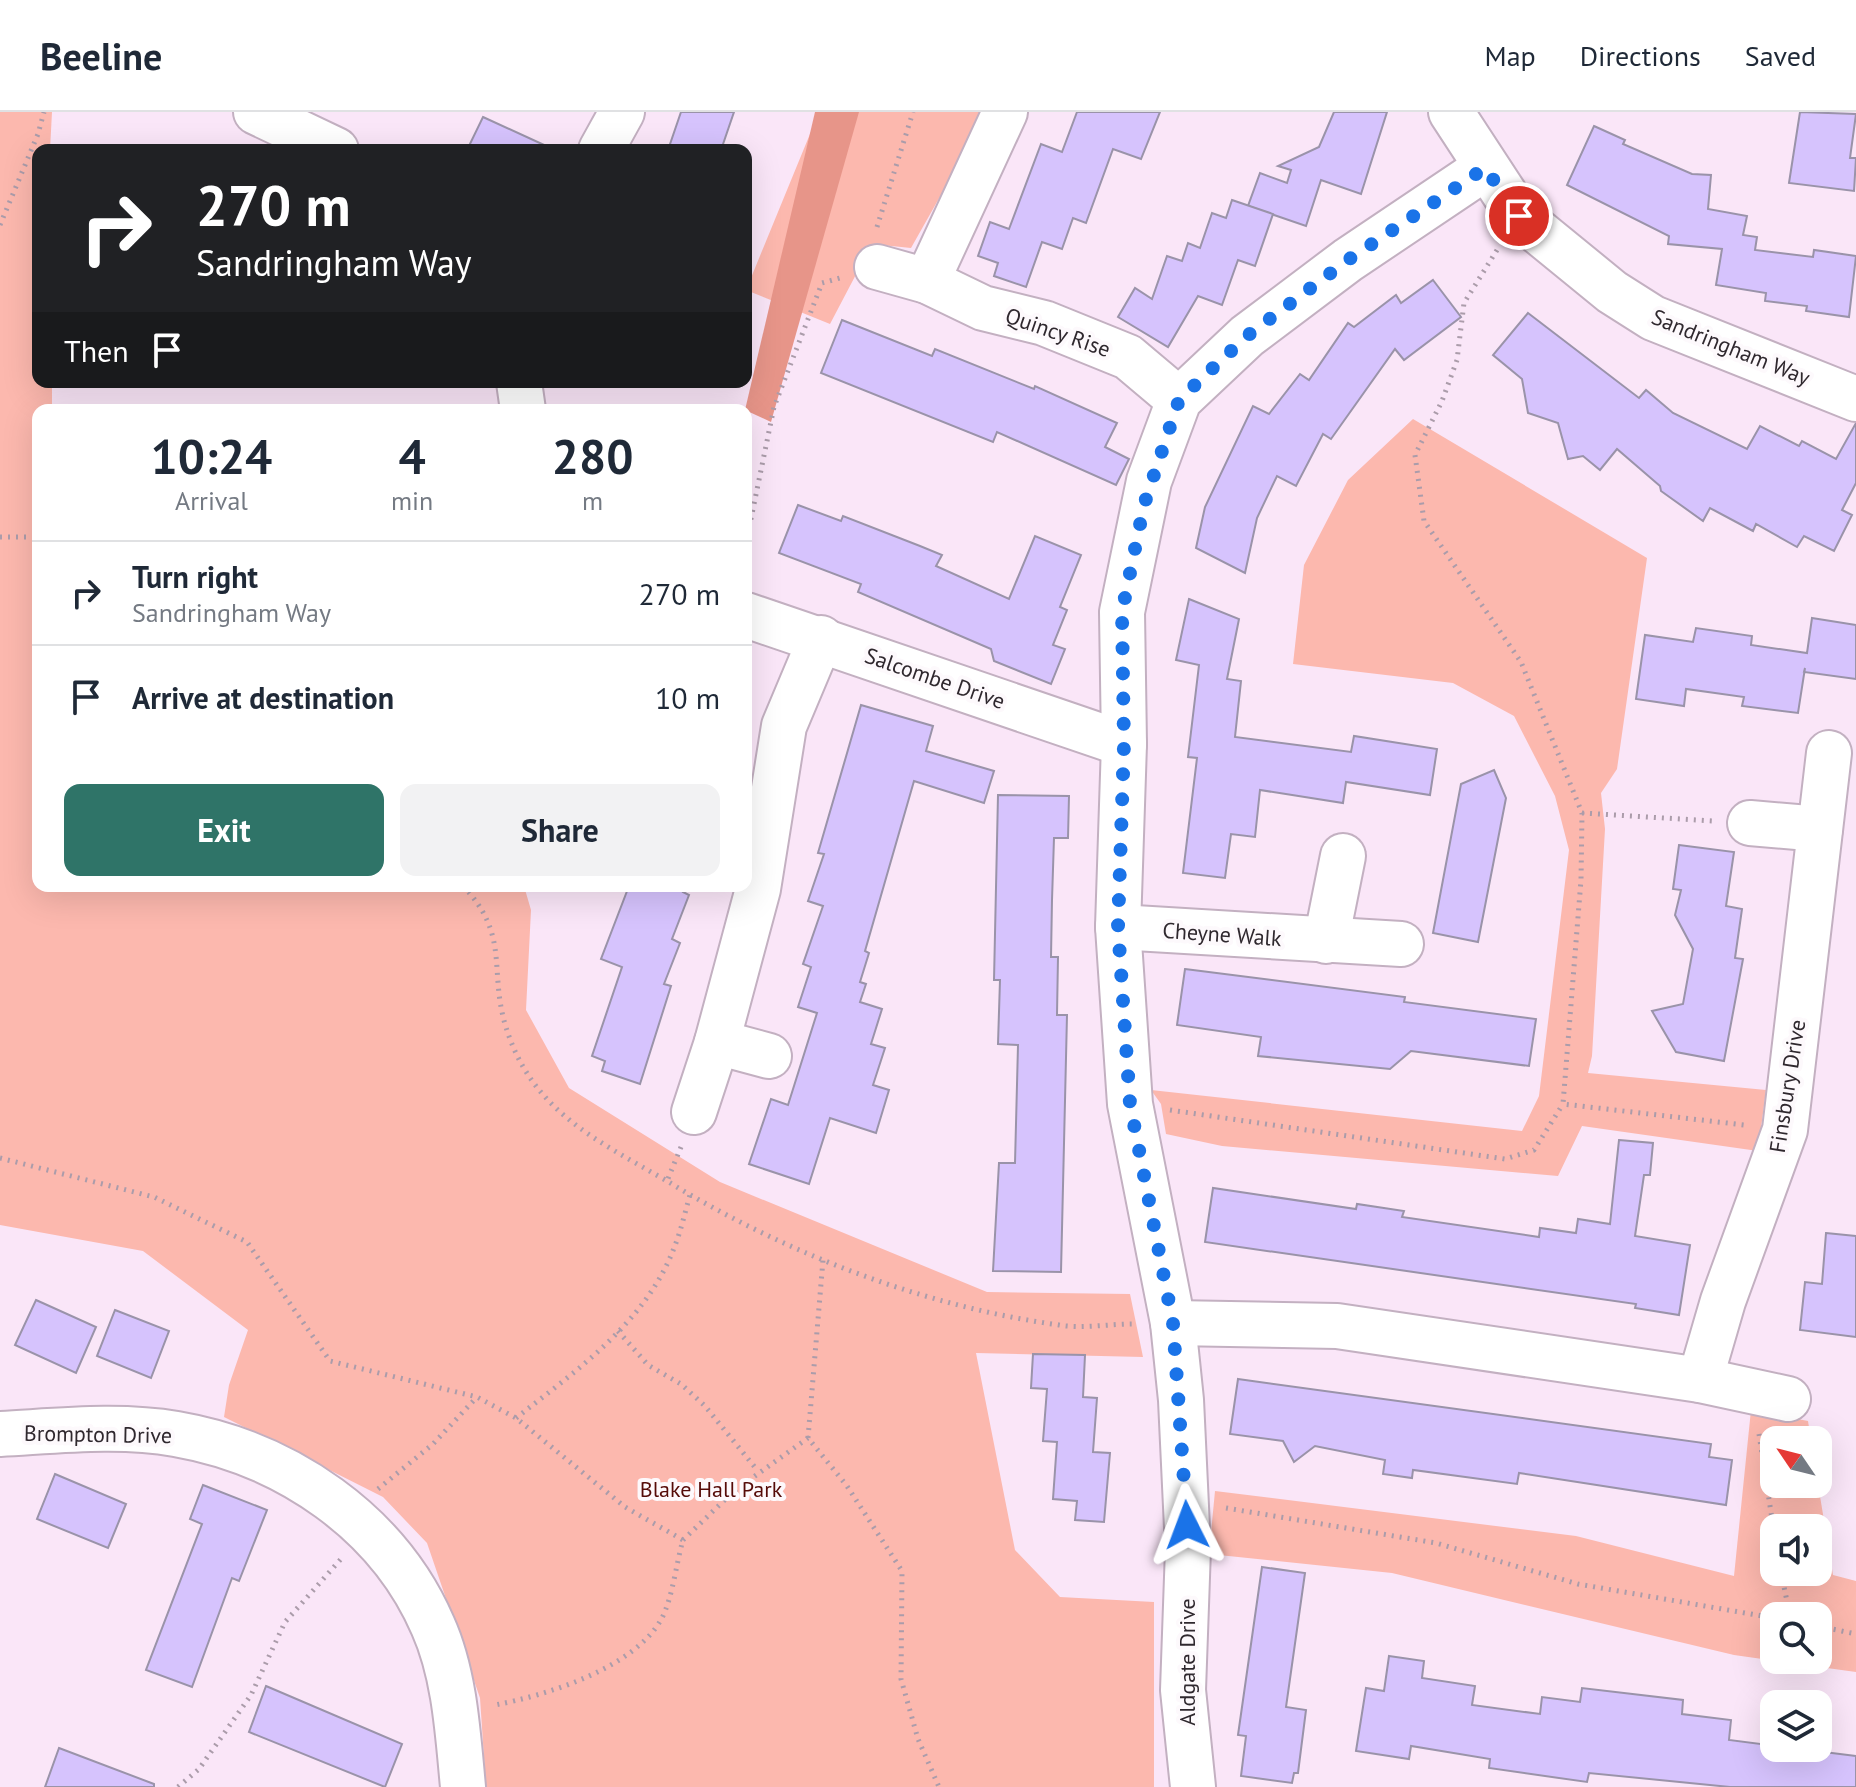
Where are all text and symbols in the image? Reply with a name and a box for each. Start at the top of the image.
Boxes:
text: Beeline [40,31,162,80]
text: Map [1485,37,1536,74]
text: Directions [1580,37,1701,74]
text: Saved [1745,37,1816,74]
text: 270 m [196,169,351,241]
icon: right [64,176,168,280]
pin [1485,182,1553,250]
icon: arrive [1497,194,1541,238]
text: Sandringham Way [196,239,472,286]
street label: Quincy Rise [1002,301,1114,363]
street label: Sandringham Way [1648,302,1815,392]
icon: arrive [145,328,189,372]
text: Then [64,331,129,370]
text: 10:24 [151,425,272,487]
text: 4 [398,425,426,487]
text: 280 [552,425,633,487]
text: Arrival [175,484,248,517]
text: min [391,484,433,517]
text: m [582,484,603,517]
text: Turn right [132,557,258,596]
icon: right [64,571,108,615]
text: 270 m [639,574,720,613]
text: Sandringham Way [132,596,331,629]
street label: Salcombe Drive [861,641,1009,715]
icon: arrive [64,675,108,719]
text: Arrive at destination [132,678,394,717]
text: 10 m [655,678,720,717]
button: Exit [64,784,384,876]
button: Share [400,784,720,876]
street label: Cheyne Walk [1161,916,1283,952]
street label: Finsbury Drive [1763,1017,1811,1155]
street label: Brompton Drive [24,1419,172,1449]
north arrow [1760,1426,1832,1498]
map controls [1760,1426,1832,1762]
park label: Blake Hall Park [640,1475,783,1503]
position arrow [1145,1483,1229,1567]
button: sound [1760,1514,1832,1586]
street label: Aldgate Drive [1173,1598,1201,1726]
button: search [1760,1602,1832,1674]
button: layers [1760,1690,1832,1762]

